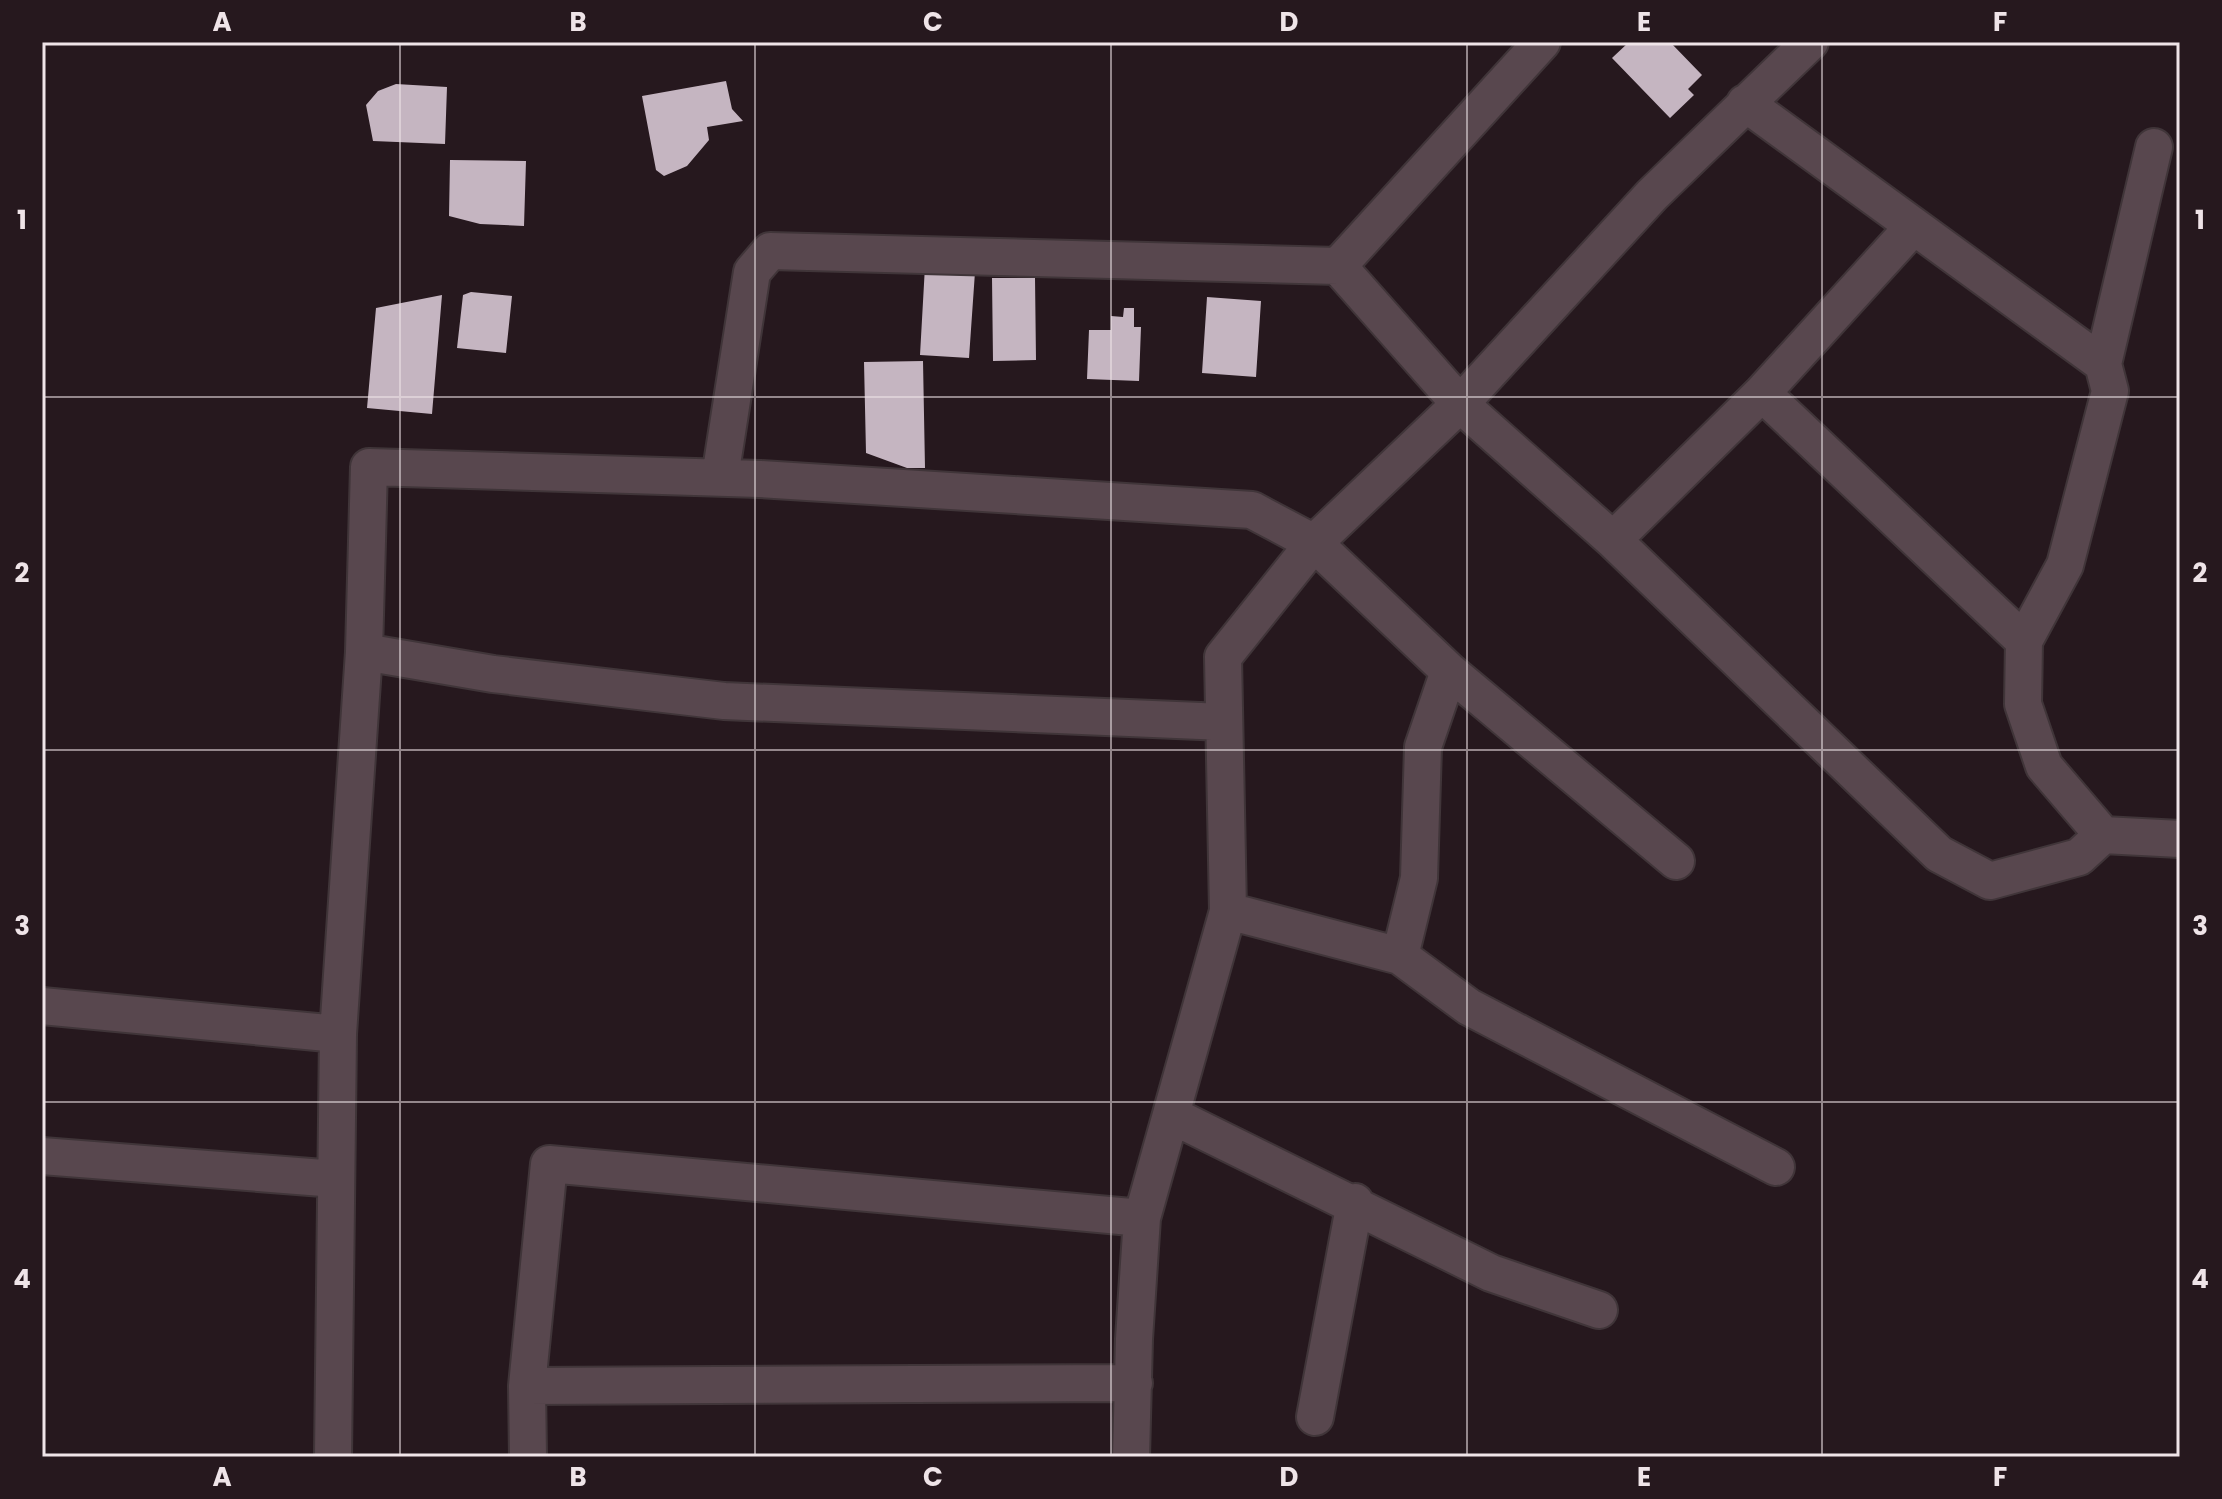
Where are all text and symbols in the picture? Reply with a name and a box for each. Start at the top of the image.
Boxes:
text: A [212,4,232,40]
text: B [569,4,587,40]
text: C [923,4,943,40]
text: D [1280,4,1299,40]
text: E [1637,4,1651,40]
text: F [1993,4,2007,40]
text: 1 [17,202,27,238]
text: 1 [2195,202,2205,238]
text: 2 [15,555,30,591]
text: 2 [2193,555,2208,591]
text: 3 [14,908,30,944]
text: 3 [2192,908,2208,944]
text: 4 [13,1261,31,1297]
text: 4 [2191,1261,2209,1297]
text: A [212,1459,232,1495]
text: B [569,1459,587,1495]
text: C [923,1459,943,1495]
text: D [1280,1459,1299,1495]
text: E [1637,1459,1651,1495]
text: F [1993,1459,2007,1495]

